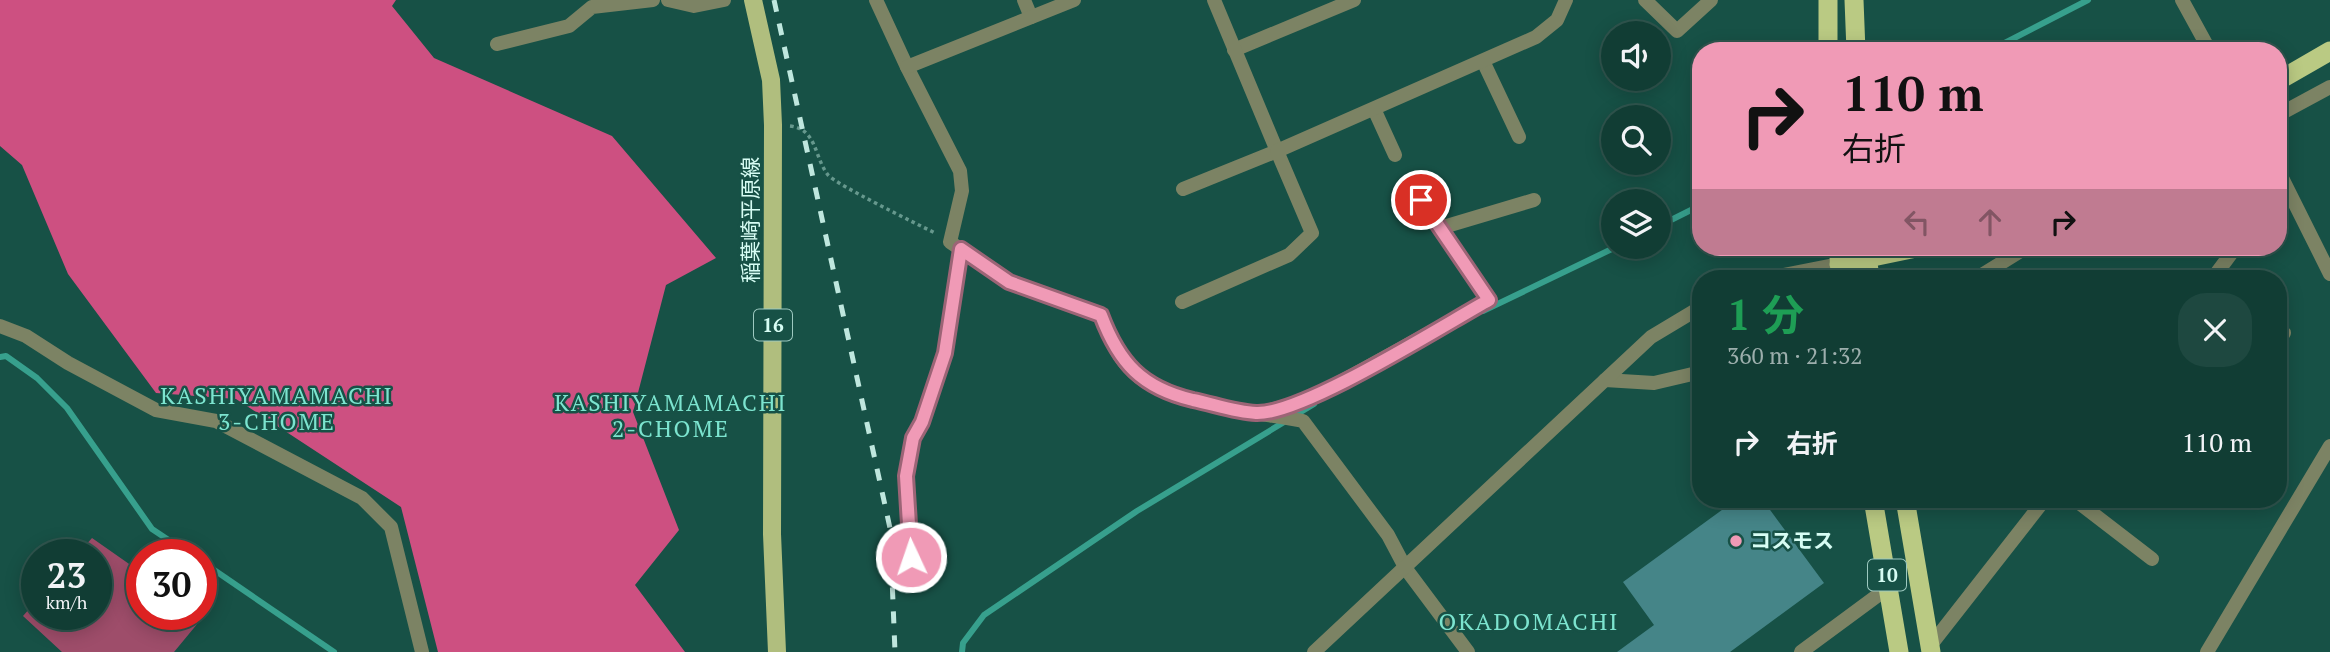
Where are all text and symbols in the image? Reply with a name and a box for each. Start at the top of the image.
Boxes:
map controls [1601,21,1671,259]
button: sound [1601,21,1671,91]
text: 110 m [1842,60,1984,125]
icon: right [1727,70,1818,161]
button: search [1601,105,1671,175]
text: 右折 [1842,127,1906,169]
street label: 稲葉崎平原線 [736,157,764,283]
pin [1391,170,1451,230]
icon: arrive [1402,181,1440,219]
button: layers [1601,189,1671,259]
icon: left [1898,203,1936,241]
icon: ahead [1971,203,2009,241]
icon: right [2044,203,2082,241]
text: 1 分 [1727,286,1804,342]
button: close [2178,293,2252,367]
road number: 16 [754,310,792,340]
text: 360 m · 21:32 [1727,340,1862,371]
district label: KASHIYAMAMACHI 3-CHOME [160,380,394,437]
district label: KASHIYAMAMACHI 2-CHOME [554,387,788,444]
icon: right [1727,423,1765,461]
text: 110 m [2182,425,2252,459]
text: 右折 [1786,426,1838,460]
position arrow [874,520,948,594]
place label: コスモス [1750,526,1834,554]
marker: コスモス [1728,533,1744,549]
speed limit sign: 30 [126,539,217,630]
text: 23 [47,552,86,598]
road number: 10 [1868,560,1906,590]
text: km/h [46,590,87,614]
district label: OKADOMACHI [1438,605,1620,637]

